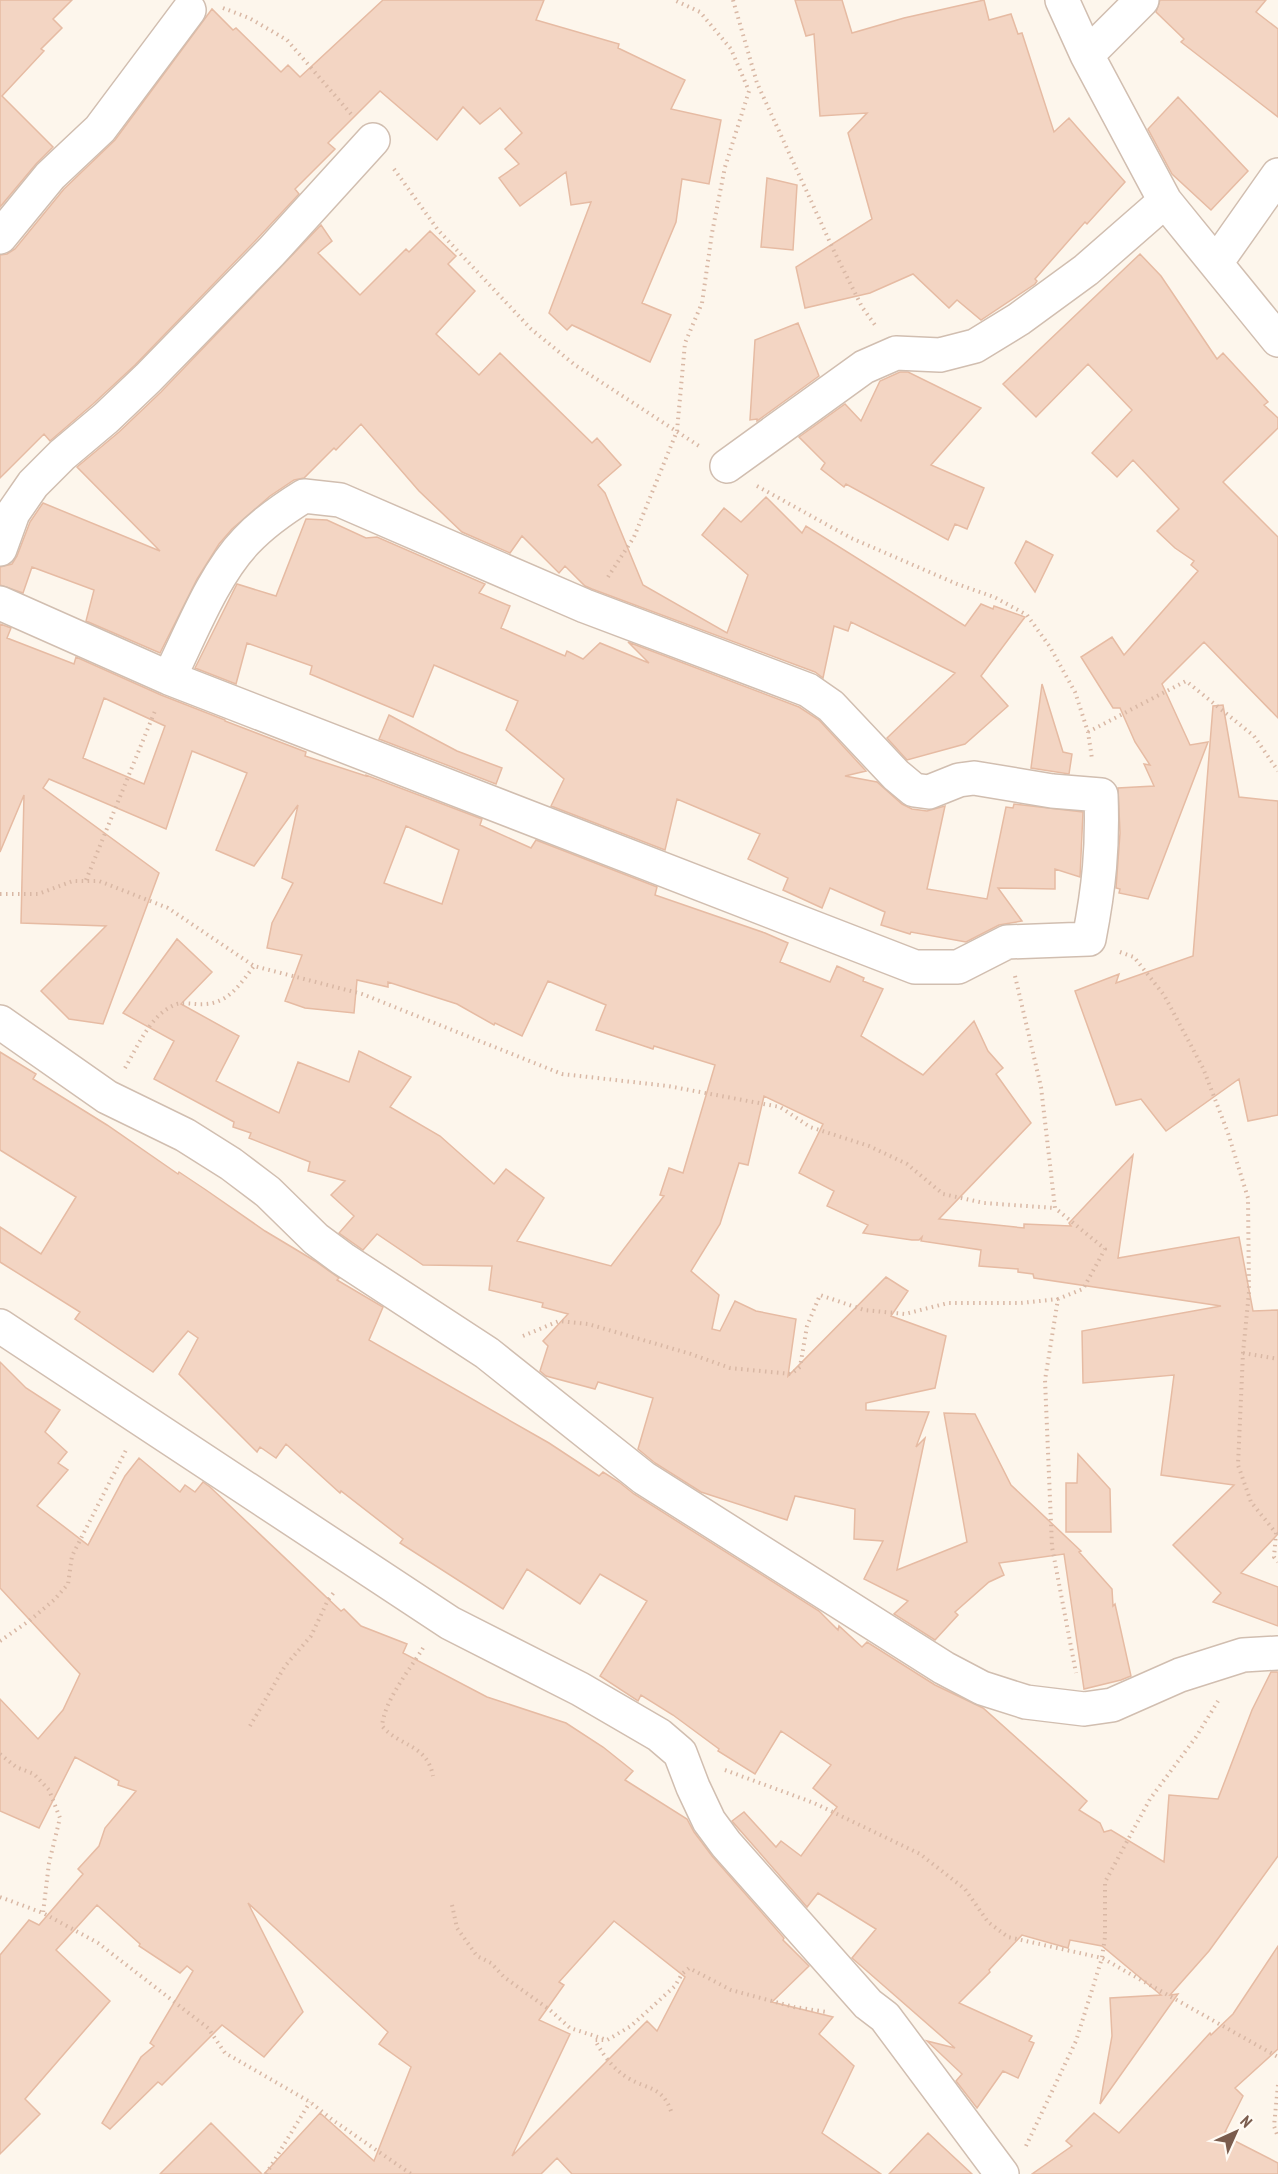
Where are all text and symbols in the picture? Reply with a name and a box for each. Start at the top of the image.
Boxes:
north arrow [1206,2102,1266,2162]
text: N [1236,2111,1257,2132]

